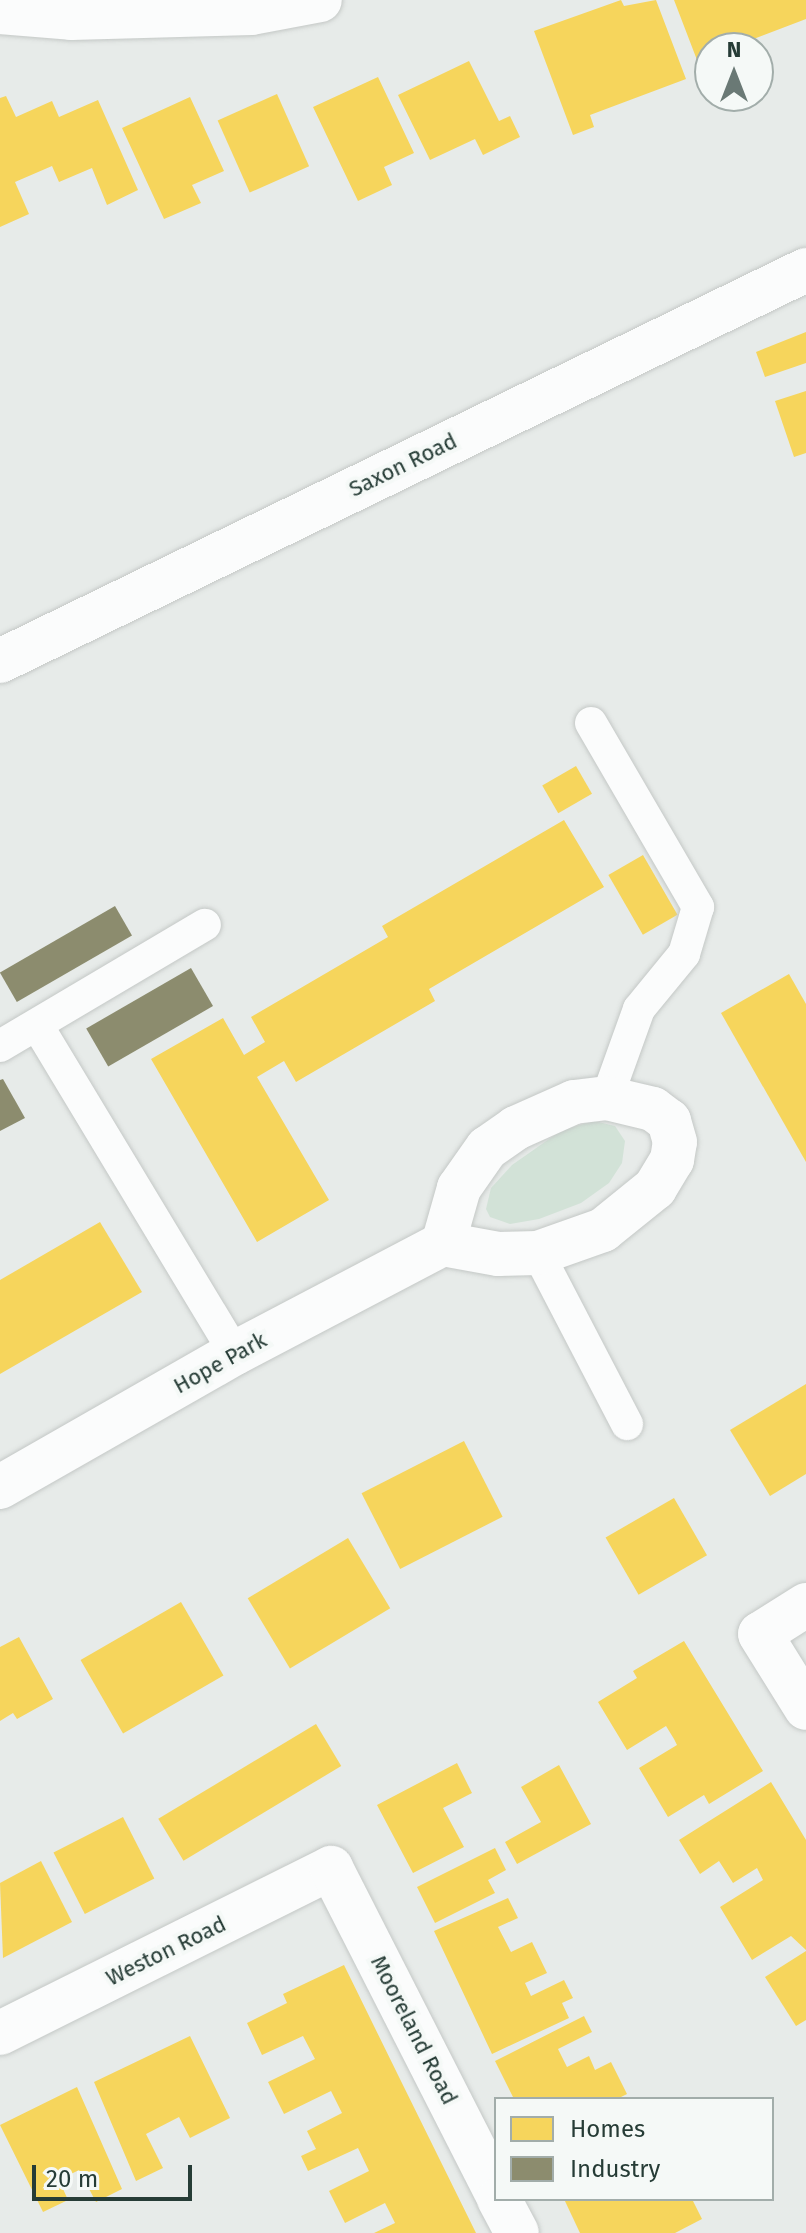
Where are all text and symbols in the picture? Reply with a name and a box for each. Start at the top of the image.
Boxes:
north arrow [694,32,774,112]
text: N [727,36,741,63]
street label: Saxon Road [345,428,461,502]
street label: Hope Park [169,1327,271,1399]
street label: Weston Road [102,1911,230,1991]
street label: Mooreland Road [365,1951,463,2109]
legend [494,2097,774,2201]
text: Homes [570,2115,645,2143]
scale bar [36,2149,196,2199]
text: Industry [570,2155,660,2183]
text: 20 m [46,2165,98,2193]

